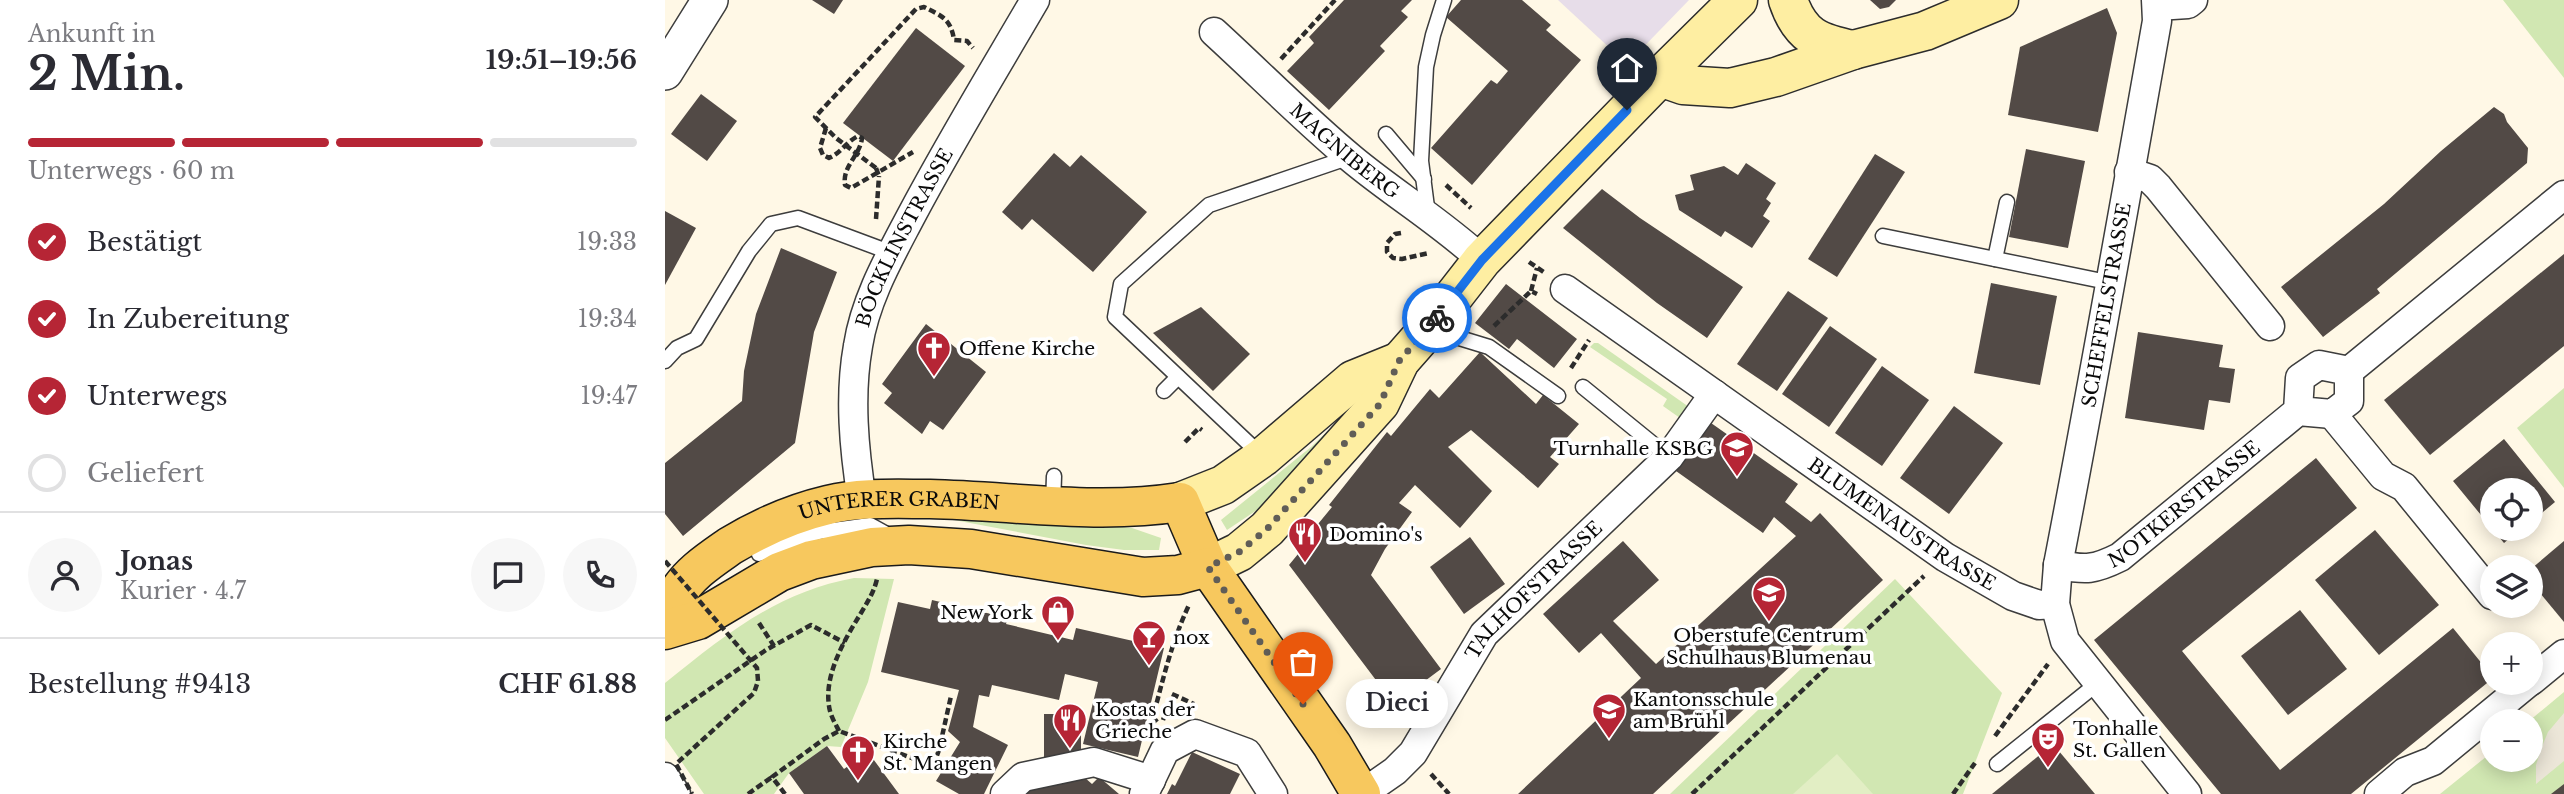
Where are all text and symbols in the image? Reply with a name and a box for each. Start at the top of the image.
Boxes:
text: Ankunft in [28,20,156,48]
pin [1597,38,1657,110]
text: 19:51–19:56 [486,44,637,76]
text: 2 Min. [28,45,185,102]
icon: home [1608,49,1646,87]
street label: MAGNIBERG [1285,99,1404,204]
street label: BÖCKLINSTRASSE [851,144,958,330]
text: Unterwegs · 60 m [28,157,235,185]
street label: SCHEFFELSTRASSE [2077,201,2136,409]
icon: check [28,223,66,261]
text: Bestätigt [87,226,202,258]
text: 19:33 [577,228,637,256]
courier [1402,283,1472,353]
icon: bike [1418,299,1456,337]
icon: check [28,300,66,338]
text: In Zubereitung [87,303,289,335]
text: 19:34 [578,305,637,333]
church icon: Offene Kirche [915,329,953,378]
place label: Offene Kirche [959,337,1095,360]
icon: check [28,377,66,415]
text: Unterwegs [87,380,228,412]
text: 19:47 [580,382,637,410]
school or university icon: Turnhalle KSBG [1718,429,1756,478]
street label: NOTKERSTRASSE [2104,436,2265,573]
place label: Turnhalle KSBG [1554,437,1713,460]
street label: BLUMENAUSTRASSE [1804,453,2000,596]
text: Geliefert [87,457,204,489]
map controls [2480,478,2543,772]
button: locate [2480,478,2543,541]
street label: UNTERER GRABEN [795,488,1001,525]
restaurant icon: Domino's [1286,515,1324,564]
street label: TALHOFSTRASSE [1461,516,1607,663]
place label: Domino's [1329,523,1423,546]
button: person [28,538,102,612]
button: chat [471,538,545,612]
button: phone [563,538,637,612]
text: Jonas [120,545,193,577]
button: layers [2480,555,2543,618]
school or university icon: Oberstufe Centrum Schulhaus Blumenau [1750,574,1788,623]
text: Kurier · 4.7 [120,577,246,605]
shop icon: New York [1039,593,1077,642]
place label: New York [940,601,1033,624]
bar icon: nox [1130,618,1168,667]
place label: Oberstufe Centrum Schulhaus Blumenau [1666,624,1872,669]
place label: nox [1173,626,1210,649]
pin [1273,632,1333,704]
button: + [2480,632,2543,695]
icon: bag [1284,643,1322,681]
text: Bestellung #9413 [28,668,251,700]
text: CHF 61.88 [498,668,637,700]
callout: Dieci [1345,680,1447,728]
place label: Kantonsschule am Brühl [1633,688,1774,733]
text: Dieci [1365,689,1429,717]
school or university icon: Kantonsschule am Brühl [1590,691,1628,740]
place label: Kostas der Grieche [1095,698,1195,743]
restaurant icon: Kostas der Grieche [1051,701,1089,750]
button: − [2480,709,2543,772]
place label: Tonhalle St. Gallen [2073,717,2166,762]
theatre icon: Tonhalle St. Gallen [2029,720,2067,769]
place label: Kirche St. Mangen [883,730,992,775]
church icon: Kirche St. Mangen [839,733,877,782]

